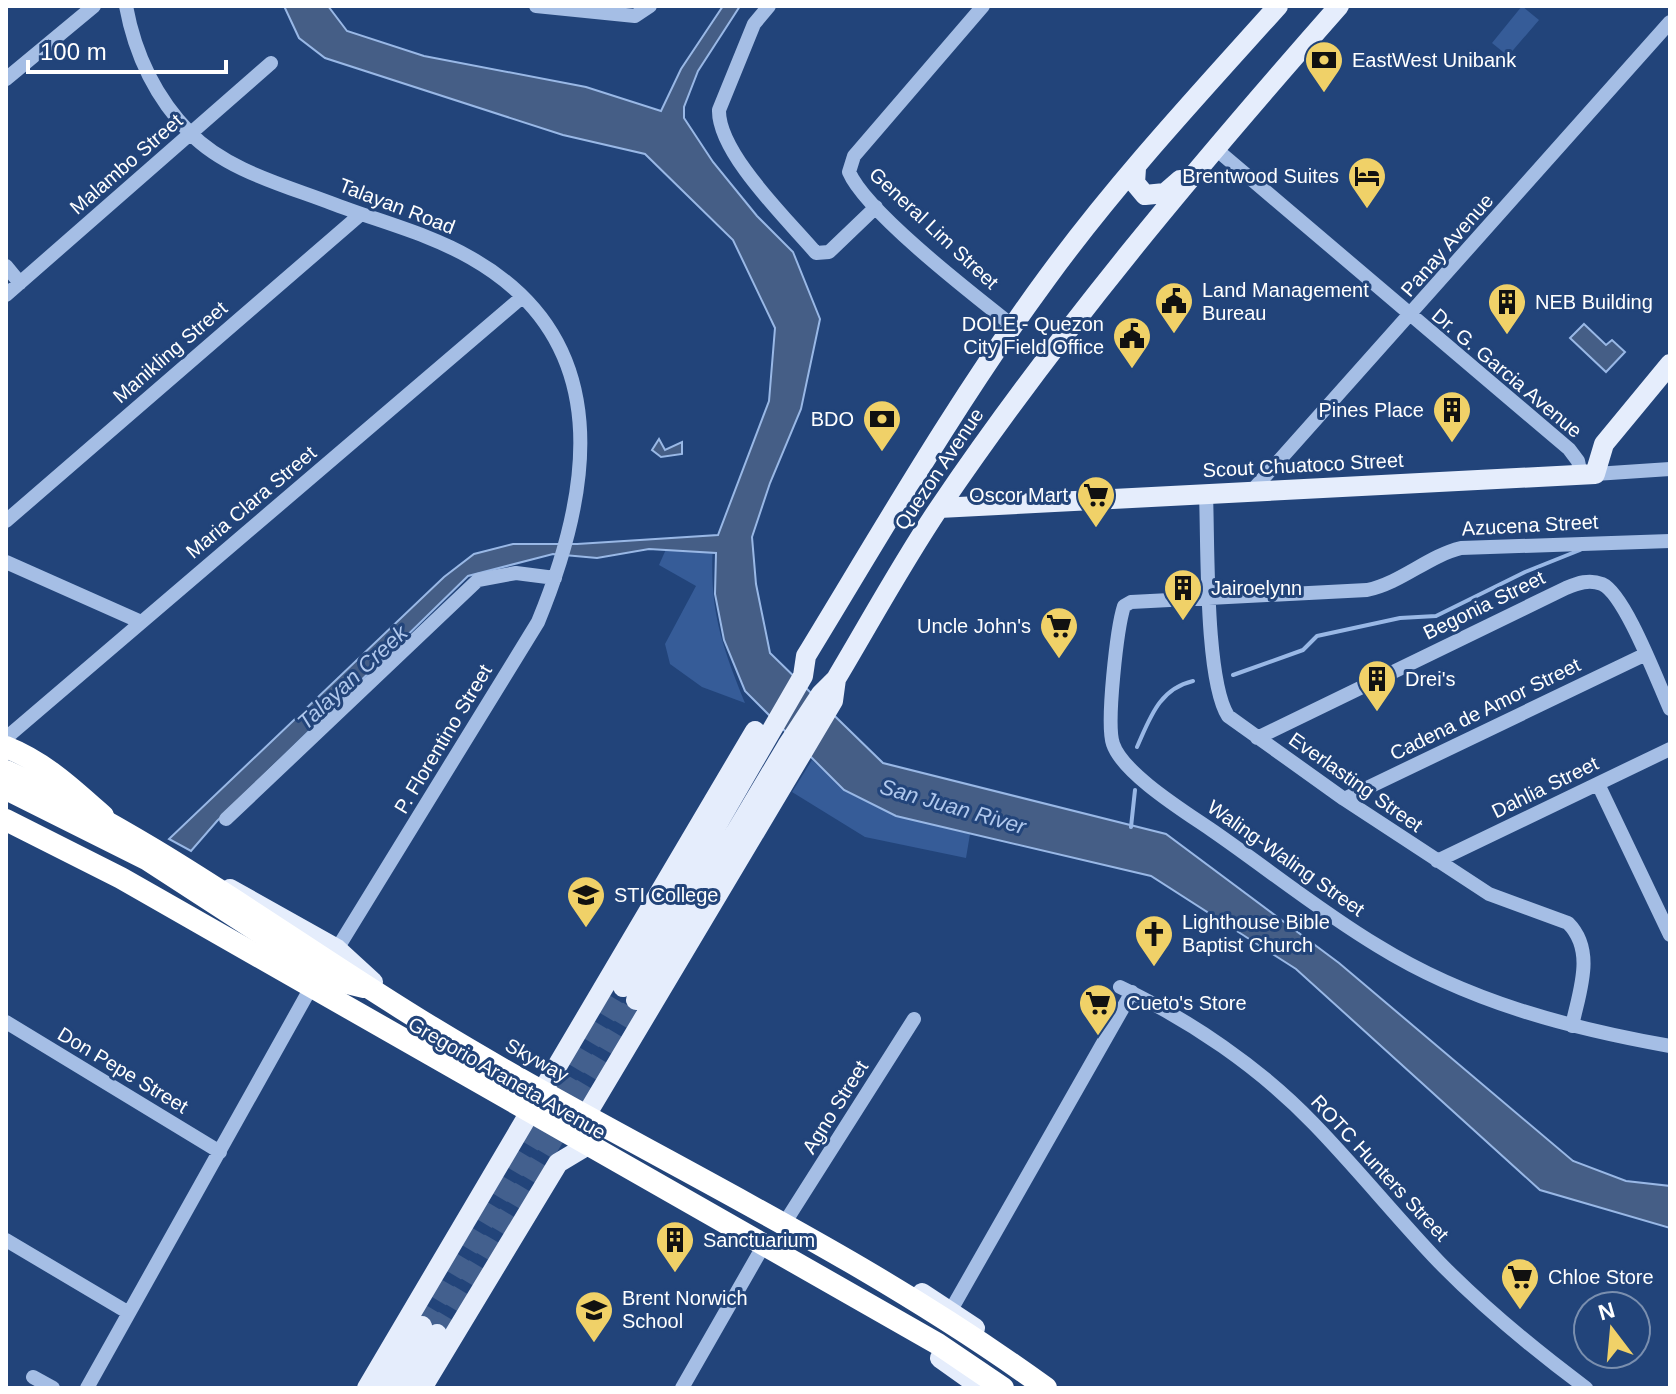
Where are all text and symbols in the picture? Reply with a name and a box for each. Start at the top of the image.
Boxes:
scale bar [28,24,226,74]
text: 100 m [40,38,107,65]
bank icon: EastWest Unibank [1303,39,1345,94]
place label: EastWest Unibank [1352,49,1517,71]
street label: Malambo Street [66,109,187,219]
hotel icon: Brentwood Suites [1346,155,1388,210]
street label: General Lim Street [865,163,1003,294]
place label: Brentwood Suites [1182,165,1339,187]
street label: Talayan Road [336,174,458,238]
street label: Panay Avenue [1397,189,1497,301]
place label: Land Management Bureau [1202,279,1369,324]
public building icon: Land Management Bureau [1153,280,1195,335]
building icon: NEB Building [1486,281,1528,336]
place label: NEB Building [1535,291,1653,313]
street label: Manikling Street [109,296,232,407]
street label: Dr. G. Garcia Avenue [1428,304,1586,442]
place label: DOLE - Quezon City Field Office [962,313,1104,358]
public building icon: DOLE - Quezon City Field Office [1111,315,1153,370]
building icon: Pines Place [1431,389,1473,444]
bank icon: BDO [861,398,903,453]
place label: Pines Place [1318,399,1424,421]
street label: Quezon Avenue [890,404,988,534]
place label: BDO [811,408,854,430]
street label: Maria Clara Street [182,441,321,563]
street label: Scout Chuatoco Street [1202,449,1404,481]
supermarket icon: Oscor Mart [1075,474,1117,529]
place label: Oscor Mart [969,484,1068,506]
street label: Azucena Street [1461,510,1599,540]
street label: Begonia Street [1420,566,1549,644]
building icon: Jairoelynn [1162,567,1204,622]
place label: Jairoelynn [1211,577,1302,599]
supermarket icon: Uncle John's [1038,605,1080,660]
place label: Uncle John's [917,615,1031,637]
water label: Talayan Creek [292,619,413,735]
street label: Cadena de Amor Street [1386,653,1584,765]
building icon: Drei's [1356,658,1398,713]
street label: P. Florentino Street [390,660,496,817]
place label: Drei's [1405,668,1456,690]
street label: Everlasting Street [1285,728,1427,837]
street label: Dahlia Street [1488,752,1602,822]
water label: San Juan River [877,774,1030,840]
street label: Waling-Waling Street [1203,796,1369,921]
school or university icon: STI College [565,874,607,929]
place label: STI College [614,884,719,906]
place label: Lighthouse Bible Baptist Church [1182,911,1330,956]
church icon: Lighthouse Bible Baptist Church [1133,913,1175,968]
supermarket icon: Cueto's Store [1077,982,1119,1037]
place label: Cueto's Store [1126,992,1247,1014]
street label: Gregorio Araneta Avenue [404,1012,610,1144]
street label: Don Pepe Street [54,1022,192,1118]
street label: Skyway [502,1034,572,1086]
street label: Agno Street [798,1056,873,1158]
street label: ROTC Hunters Street [1307,1091,1454,1246]
building icon: Sanctuarium [654,1219,696,1274]
place label: Sanctuarium [703,1229,815,1251]
supermarket icon: Chloe Store [1499,1256,1541,1311]
place label: Chloe Store [1548,1266,1654,1288]
place label: Brent Norwich School [622,1287,748,1332]
school or university icon: Brent Norwich School [573,1289,615,1344]
north arrow [1572,1290,1652,1370]
text: N [1596,1297,1618,1325]

